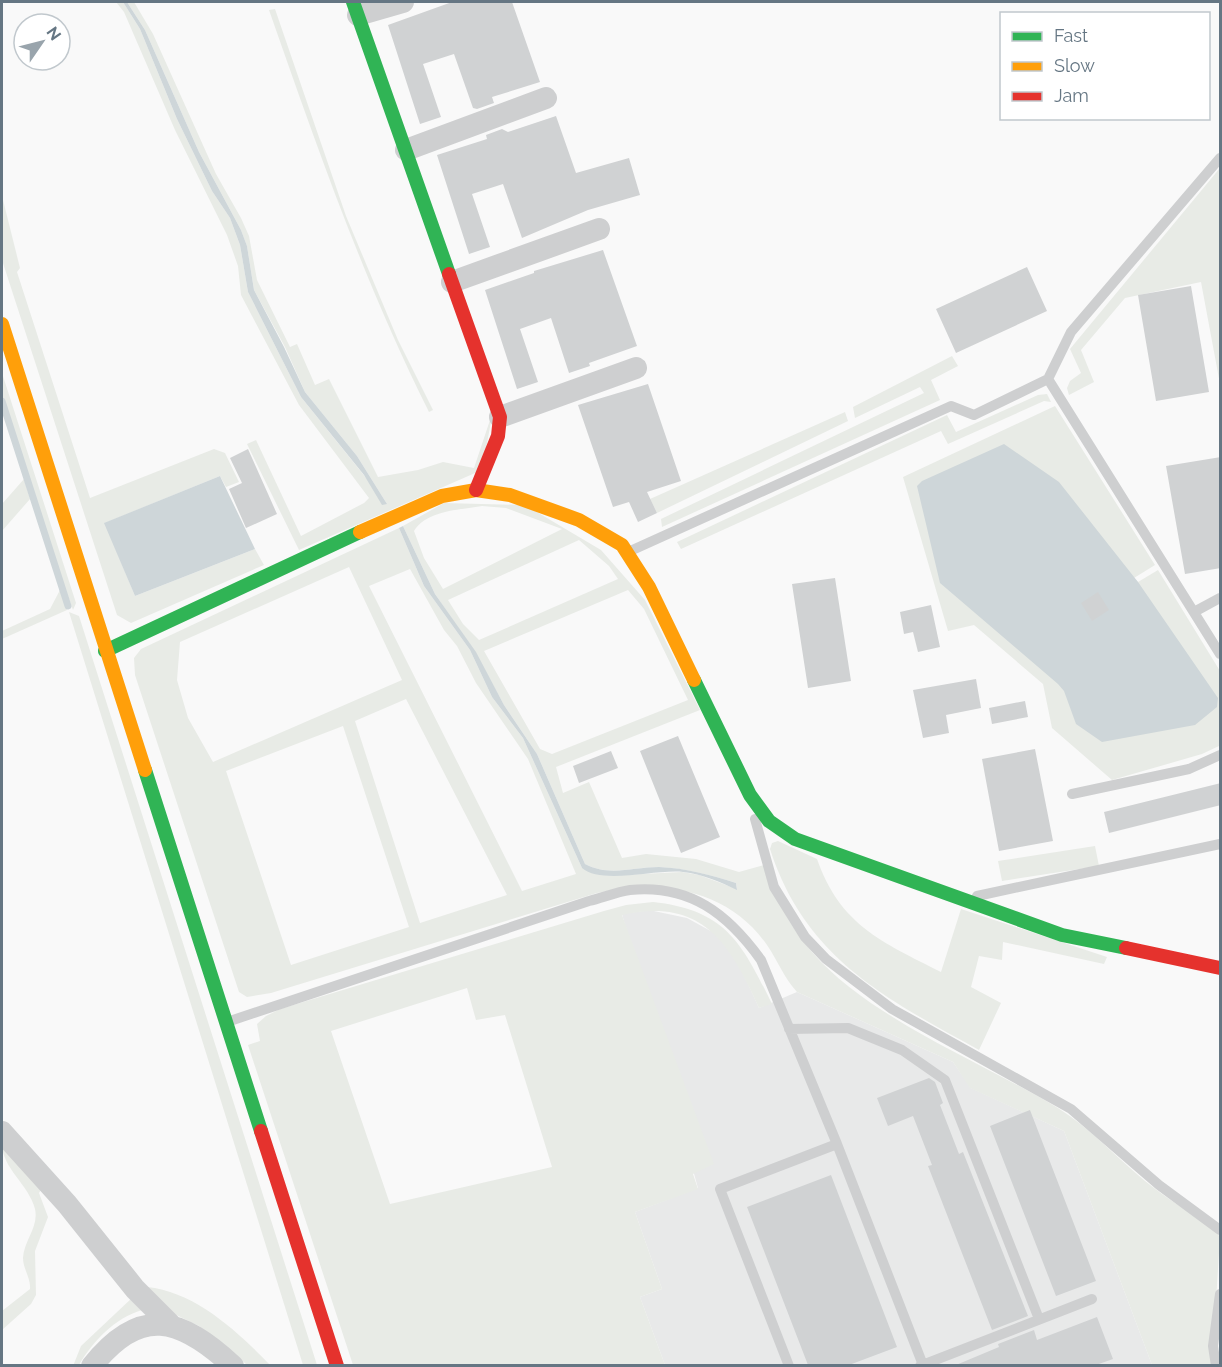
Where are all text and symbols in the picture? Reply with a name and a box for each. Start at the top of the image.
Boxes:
north arrow [12,12,72,72]
legend [1000,12,1210,120]
text: N [43,23,65,44]
text: Fast [1054,25,1088,46]
text: Slow [1054,55,1095,76]
text: Jam [1054,85,1089,106]

